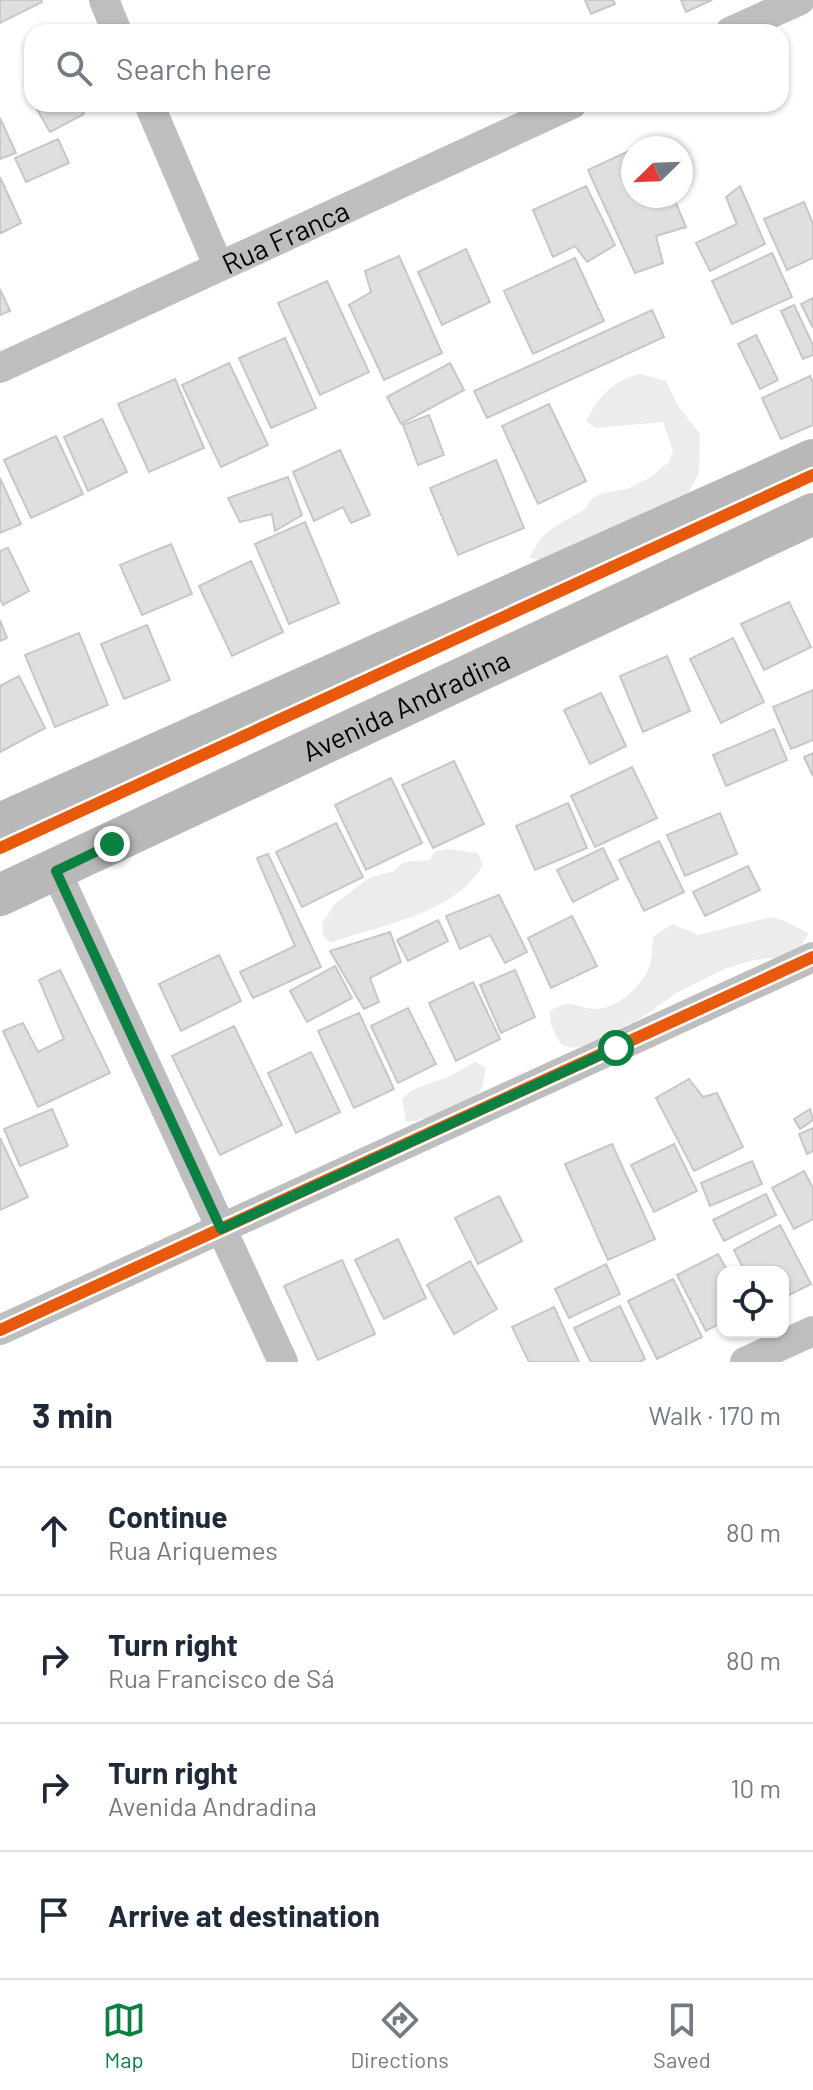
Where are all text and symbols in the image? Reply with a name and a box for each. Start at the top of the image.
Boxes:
search box [24,24,789,112]
icon: search [52,46,96,90]
text: Search here [116,50,272,86]
north arrow [621,136,693,208]
street label: Rua Franca [216,193,354,280]
street label: Avenida Andradina [297,642,515,768]
route end [94,826,130,862]
route start [598,1030,634,1066]
map controls [717,1266,789,1338]
button: locate [717,1266,789,1338]
text: 3 min [32,1394,113,1435]
text: Walk · 170 m [648,1399,781,1430]
text: Continue [108,1498,228,1534]
icon: ahead [32,1509,76,1553]
text: 80 m [726,1516,781,1547]
text: Rua Ariquemes [108,1534,278,1565]
text: Turn right [108,1626,238,1662]
icon: right [32,1637,76,1681]
text: 80 m [726,1644,781,1675]
text: Rua Francisco de Sá [108,1662,334,1693]
text: Turn right [108,1754,238,1790]
icon: right [32,1765,76,1809]
text: 10 m [731,1772,781,1803]
text: Avenida Andradina [108,1790,317,1821]
icon: arrive [32,1893,76,1937]
text: Arrive at destination [108,1897,380,1933]
tab: Map [102,1998,146,2072]
tab: Directions [350,1998,449,2072]
tab: Saved [653,1998,711,2072]

